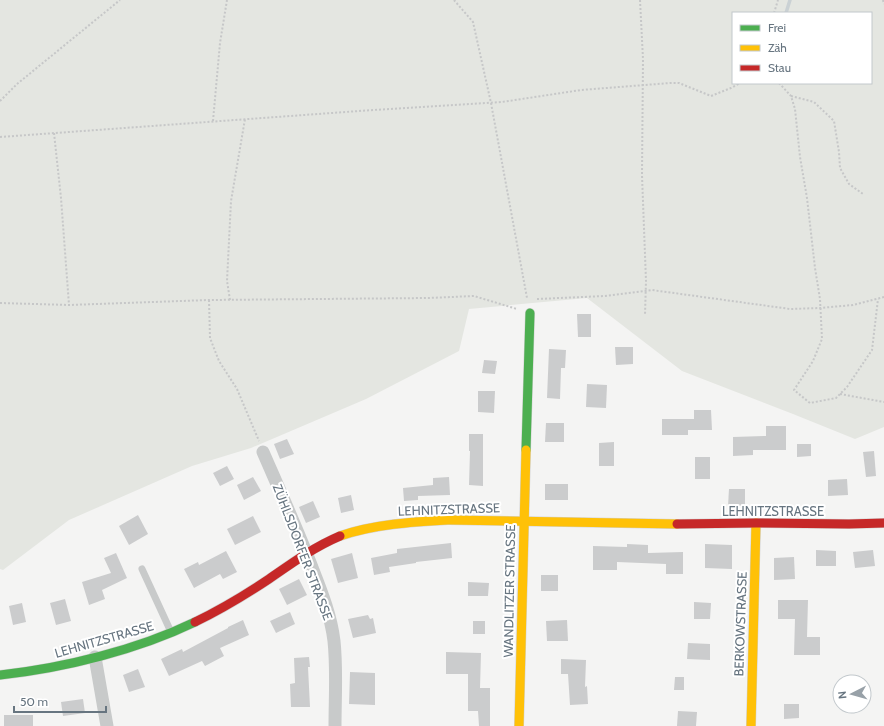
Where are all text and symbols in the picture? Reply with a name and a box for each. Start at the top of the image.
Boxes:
legend [732,12,872,84]
text: Frei [768,20,786,35]
text: Zäh [768,40,787,55]
text: Stau [768,60,791,75]
street label: ZÜHLSDORFER STRASSE [270,482,336,622]
street label: LEHNITZSTRASSE [398,499,500,519]
street label: LEHNITZSTRASSE [722,503,824,519]
street label: WANDLITZER STRASSE [500,524,518,658]
street label: BERKOWSTRASSE [730,571,750,677]
street label: LEHNITZSTRASSE [53,617,155,661]
north arrow [832,674,872,714]
scale bar [14,688,106,714]
text: N [835,690,849,700]
text: 50 m [20,694,48,709]

